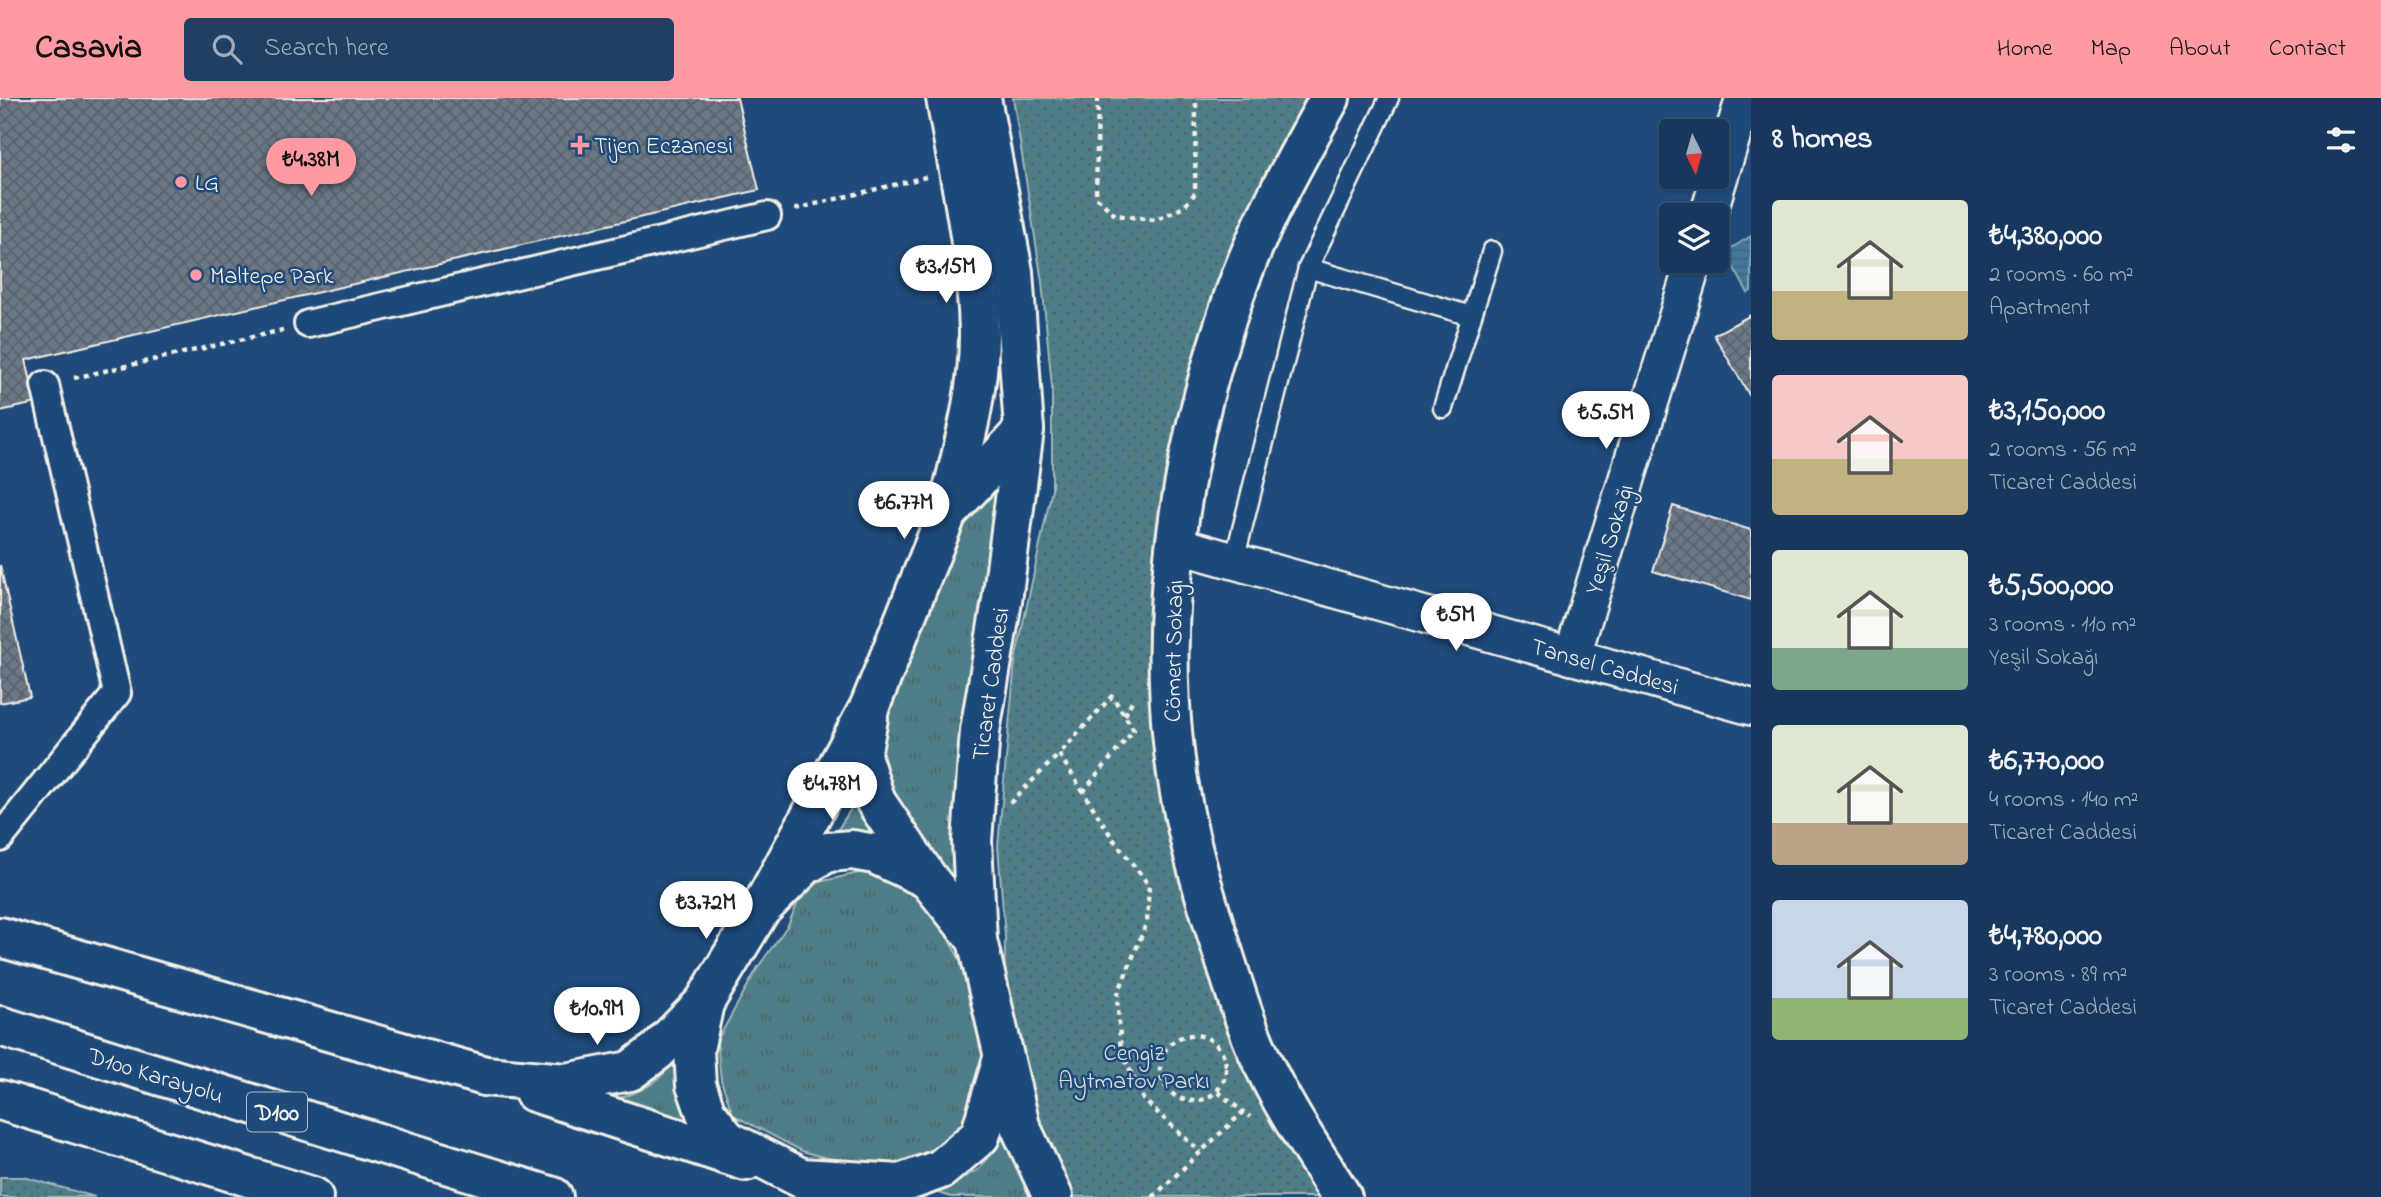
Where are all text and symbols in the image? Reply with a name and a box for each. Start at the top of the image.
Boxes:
search box [184,18,674,81]
text: Casavia [35,25,142,73]
icon: search [208,30,246,68]
text: Search here [264,30,389,68]
text: Home [1997,32,2053,67]
text: Map [2091,32,2131,67]
text: About [2169,32,2231,67]
text: Contact [2269,32,2346,67]
text: 8 homes [1772,118,1873,162]
north arrow [1659,119,1729,189]
map controls [1659,119,1729,273]
icon: filters [2322,121,2360,159]
place label: Tijen Eczanesi [594,130,733,165]
marker: Tijen Eczanesi [572,137,588,153]
pin: ₺4.38M [254,139,368,198]
text: ₺4.38M [282,144,340,177]
place label: LG [195,167,219,202]
marker: LG [173,174,189,190]
button: layers [1659,203,1729,273]
text: ₺4,380,000 [1989,215,2102,259]
icon: home [1828,228,1912,312]
pin: ₺3.15M [889,246,1003,305]
text: ₺3.15M [916,251,976,284]
text: 2 rooms · 60 m² [1989,259,2134,292]
place label: Maltepe Park [210,260,334,295]
marker: Maltepe Park [188,267,204,283]
text: Apartment [1989,292,2090,325]
text: ₺3,150,000 [1989,390,2105,434]
pin: ₺5.5M [1557,392,1655,451]
text: ₺5.5M [1578,397,1634,430]
icon: home [1828,403,1912,487]
text: 2 rooms · 56 m² [1989,434,2137,467]
text: Ticaret Caddesi [1989,467,2137,500]
street label: Yeşil Sokağı [1578,480,1645,599]
pin: ₺6.77M [847,482,961,541]
text: ₺6.77M [874,487,934,520]
text: ₺5,500,000 [1989,565,2113,609]
icon: home [1828,578,1912,662]
street label: Cömert Sokağı [1157,580,1194,722]
pin: ₺5M [1422,594,1490,653]
text: ₺5M [1437,599,1475,632]
street label: Ticaret Caddesi [964,605,1021,763]
text: 3 rooms · 110 m² [1989,609,2136,642]
street label: Tansel Caddesi [1526,631,1682,706]
text: Yeşil Sokağı [1989,642,2098,675]
text: ₺6,770,000 [1989,740,2104,784]
icon: home [1828,753,1912,837]
pin: ₺4.78M [775,762,889,822]
text: ₺4.78M [803,768,861,801]
text: 4 rooms · 140 m² [1989,784,2138,817]
text: Ticaret Caddesi [1989,817,2137,850]
pin: ₺3.72M [649,882,763,941]
text: ₺3.72M [676,887,736,920]
text: ₺4,780,000 [1989,915,2102,959]
icon: home [1828,928,1912,1012]
text: 3 rooms · 89 m² [1989,959,2127,992]
pin: ₺10.9M [540,988,654,1047]
text: Ticaret Caddesi [1989,992,2137,1025]
text: ₺10.9M [570,993,624,1026]
park label: Cengiz Aytmatov Parkı [1058,1037,1210,1101]
street label: D100 Karayolu [82,1040,228,1116]
road number: D100 [247,1093,307,1132]

